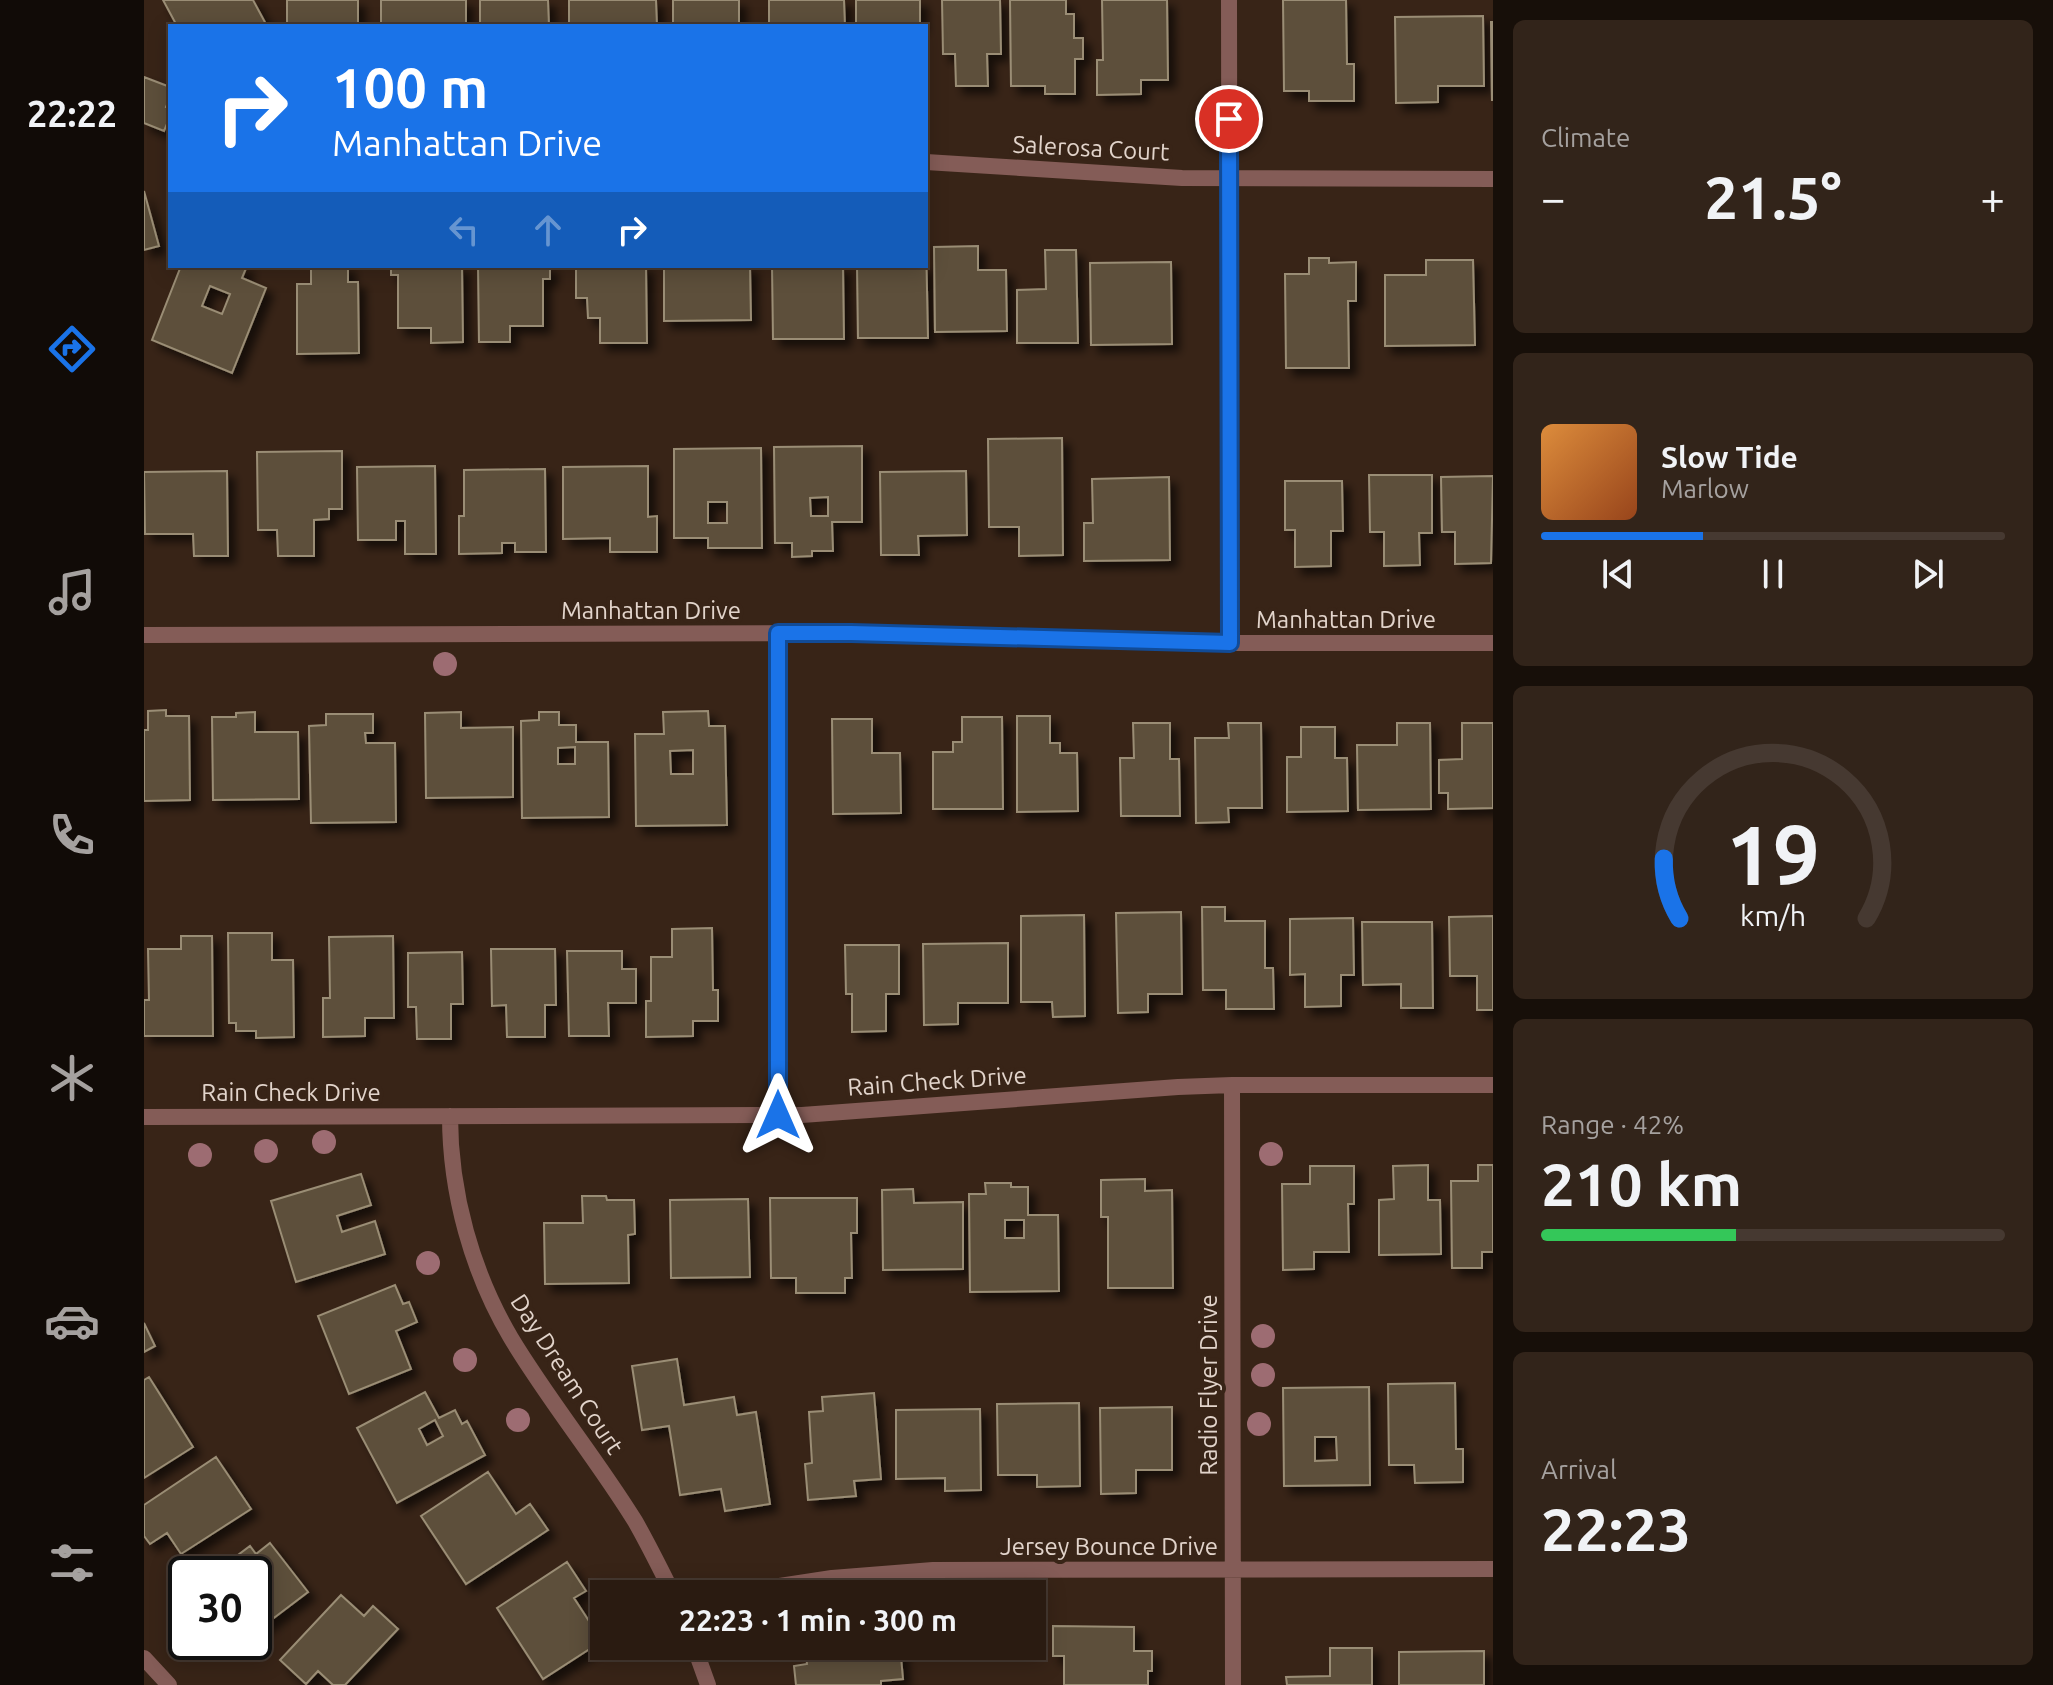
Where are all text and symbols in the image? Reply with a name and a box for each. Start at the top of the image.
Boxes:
icon: right [200,56,304,160]
text: 100 m [332,56,488,119]
pin [1195,85,1263,153]
text: 22:22 [27,93,117,134]
icon: arrive [1207,97,1251,141]
text: Manhattan Drive [332,122,602,163]
text: Climate [1541,123,1630,152]
street label: Salerosa Court [1012,130,1171,166]
text: 21.5° [1704,163,1842,230]
text: − [1541,173,1566,222]
text: + [1980,173,2005,222]
icon: left [442,208,486,252]
icon: ahead [526,208,570,252]
icon: right [610,208,654,252]
icon: directions [44,321,100,377]
text: Slow Tide [1661,440,1798,474]
text: Marlow [1661,474,1749,503]
icon: previous [1596,552,1640,596]
icon: pause [1751,552,1795,596]
icon: next [1906,552,1950,596]
icon: music [44,564,100,620]
street label: Manhattan Drive [561,597,741,624]
street label: Manhattan Drive [1256,606,1436,633]
text: 19 [1726,806,1820,900]
icon: phone [44,807,100,863]
text: km/h [1740,899,1806,931]
icon: climate [44,1050,100,1106]
street label: Rain Check Drive [847,1061,1027,1101]
position arrow [736,1073,820,1157]
street label: Rain Check Drive [201,1079,381,1106]
text: Range · 42% [1541,1110,1684,1139]
text: 210 km [1541,1150,1742,1217]
street label: Day Dream Court [505,1289,629,1459]
icon: car [44,1293,100,1349]
street label: Radio Flyer Drive [1195,1294,1222,1476]
text: Arrival [1541,1455,1617,1484]
text: 22:23 [1541,1495,1691,1562]
street label: Jersey Bounce Drive [1000,1533,1218,1560]
icon: filters [44,1535,100,1591]
speed limit sign: 30 [168,1556,272,1660]
text: 22:23 · 1 min · 300 m [679,1603,957,1637]

